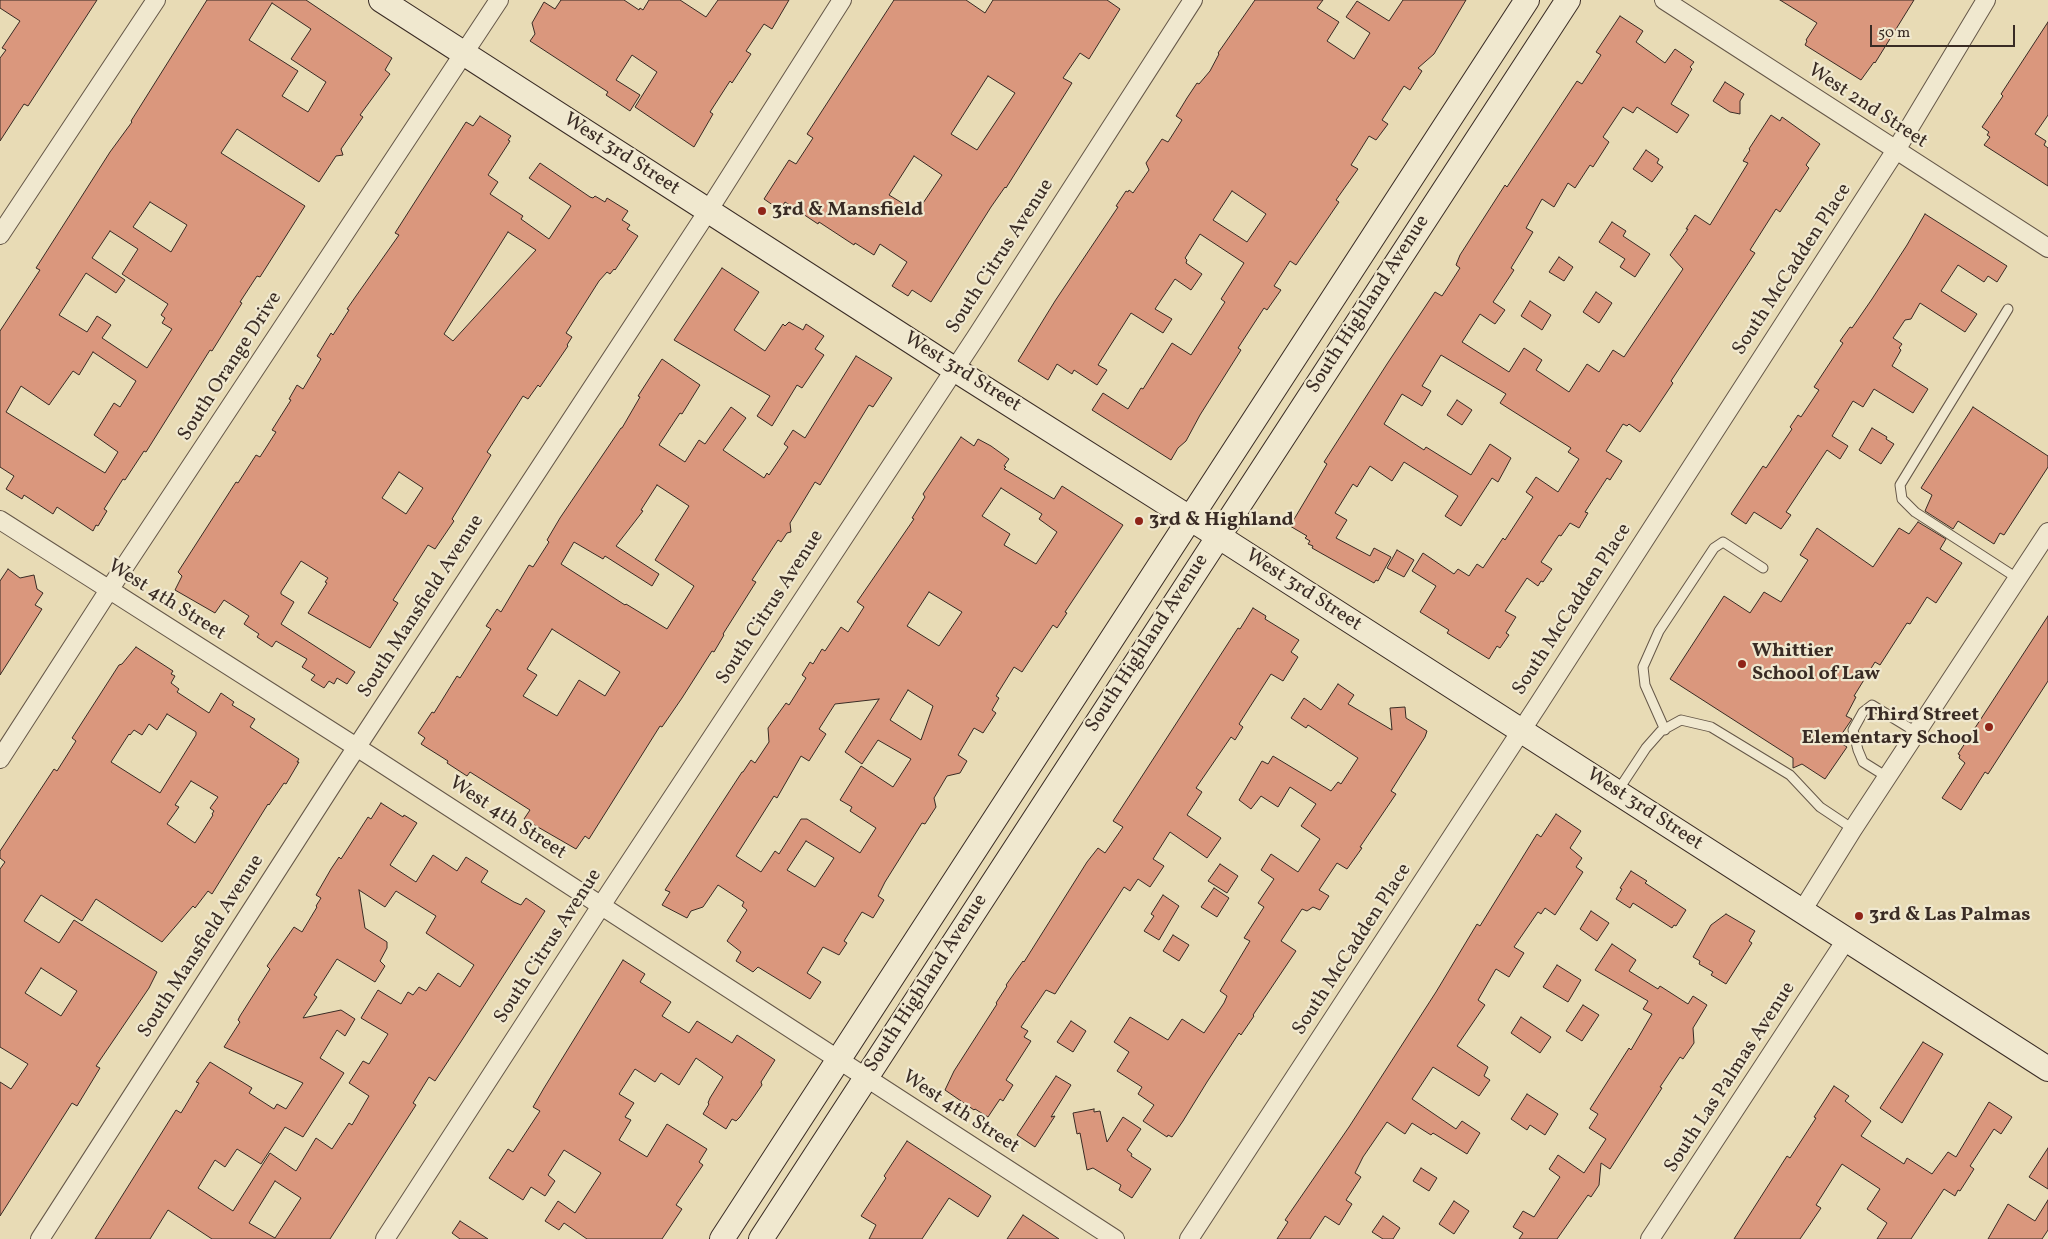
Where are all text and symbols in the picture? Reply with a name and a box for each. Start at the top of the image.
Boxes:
scale bar [1873,15,2018,47]
text: 50 m [1878,23,1910,44]
street label: West 2nd Street [1803,59,1931,155]
street label: West 3rd Street [558,108,684,202]
street label: South Citrus Avenue [942,175,1060,339]
street label: South McCadden Place [1728,180,1858,360]
place label: 3rd & Mansfield [772,199,923,223]
marker: 3rd & Mansfield [756,205,768,217]
street label: South Highland Avenue [1302,211,1436,399]
street label: South Orange Drive [174,288,288,446]
street label: West 3rd Street [899,327,1025,419]
place label: 3rd & Highland [1149,509,1294,533]
street label: South Mansfield Avenue [354,511,490,703]
marker: 3rd & Highland [1133,515,1145,527]
street label: South McCadden Place [1508,520,1638,700]
street label: South Citrus Avenue [712,526,830,690]
street label: West 3rd Street [1240,544,1366,638]
street label: South Highland Avenue [1081,550,1215,738]
street label: West 4th Street [102,555,230,647]
place label: Whittier School of Law [1752,640,1880,687]
marker: Whittier School of Law [1736,658,1748,670]
place label: Third Street Elementary School [1801,704,1979,751]
marker: Third Street Elementary School [1983,721,1995,733]
street label: West 3rd Street [1581,763,1707,857]
street label: West 4th Street [444,772,570,866]
street label: South Mansfield Avenue [134,851,270,1043]
street label: South McCadden Place [1288,860,1418,1040]
street label: South Citrus Avenue [490,865,608,1029]
street label: South Highland Avenue [860,890,994,1078]
place label: 3rd & Las Palmas [1869,904,2031,928]
marker: 3rd & Las Palmas [1853,910,1865,922]
street label: South Las Palmas Avenue [1660,978,1802,1178]
street label: West 4th Street [897,1066,1023,1160]

